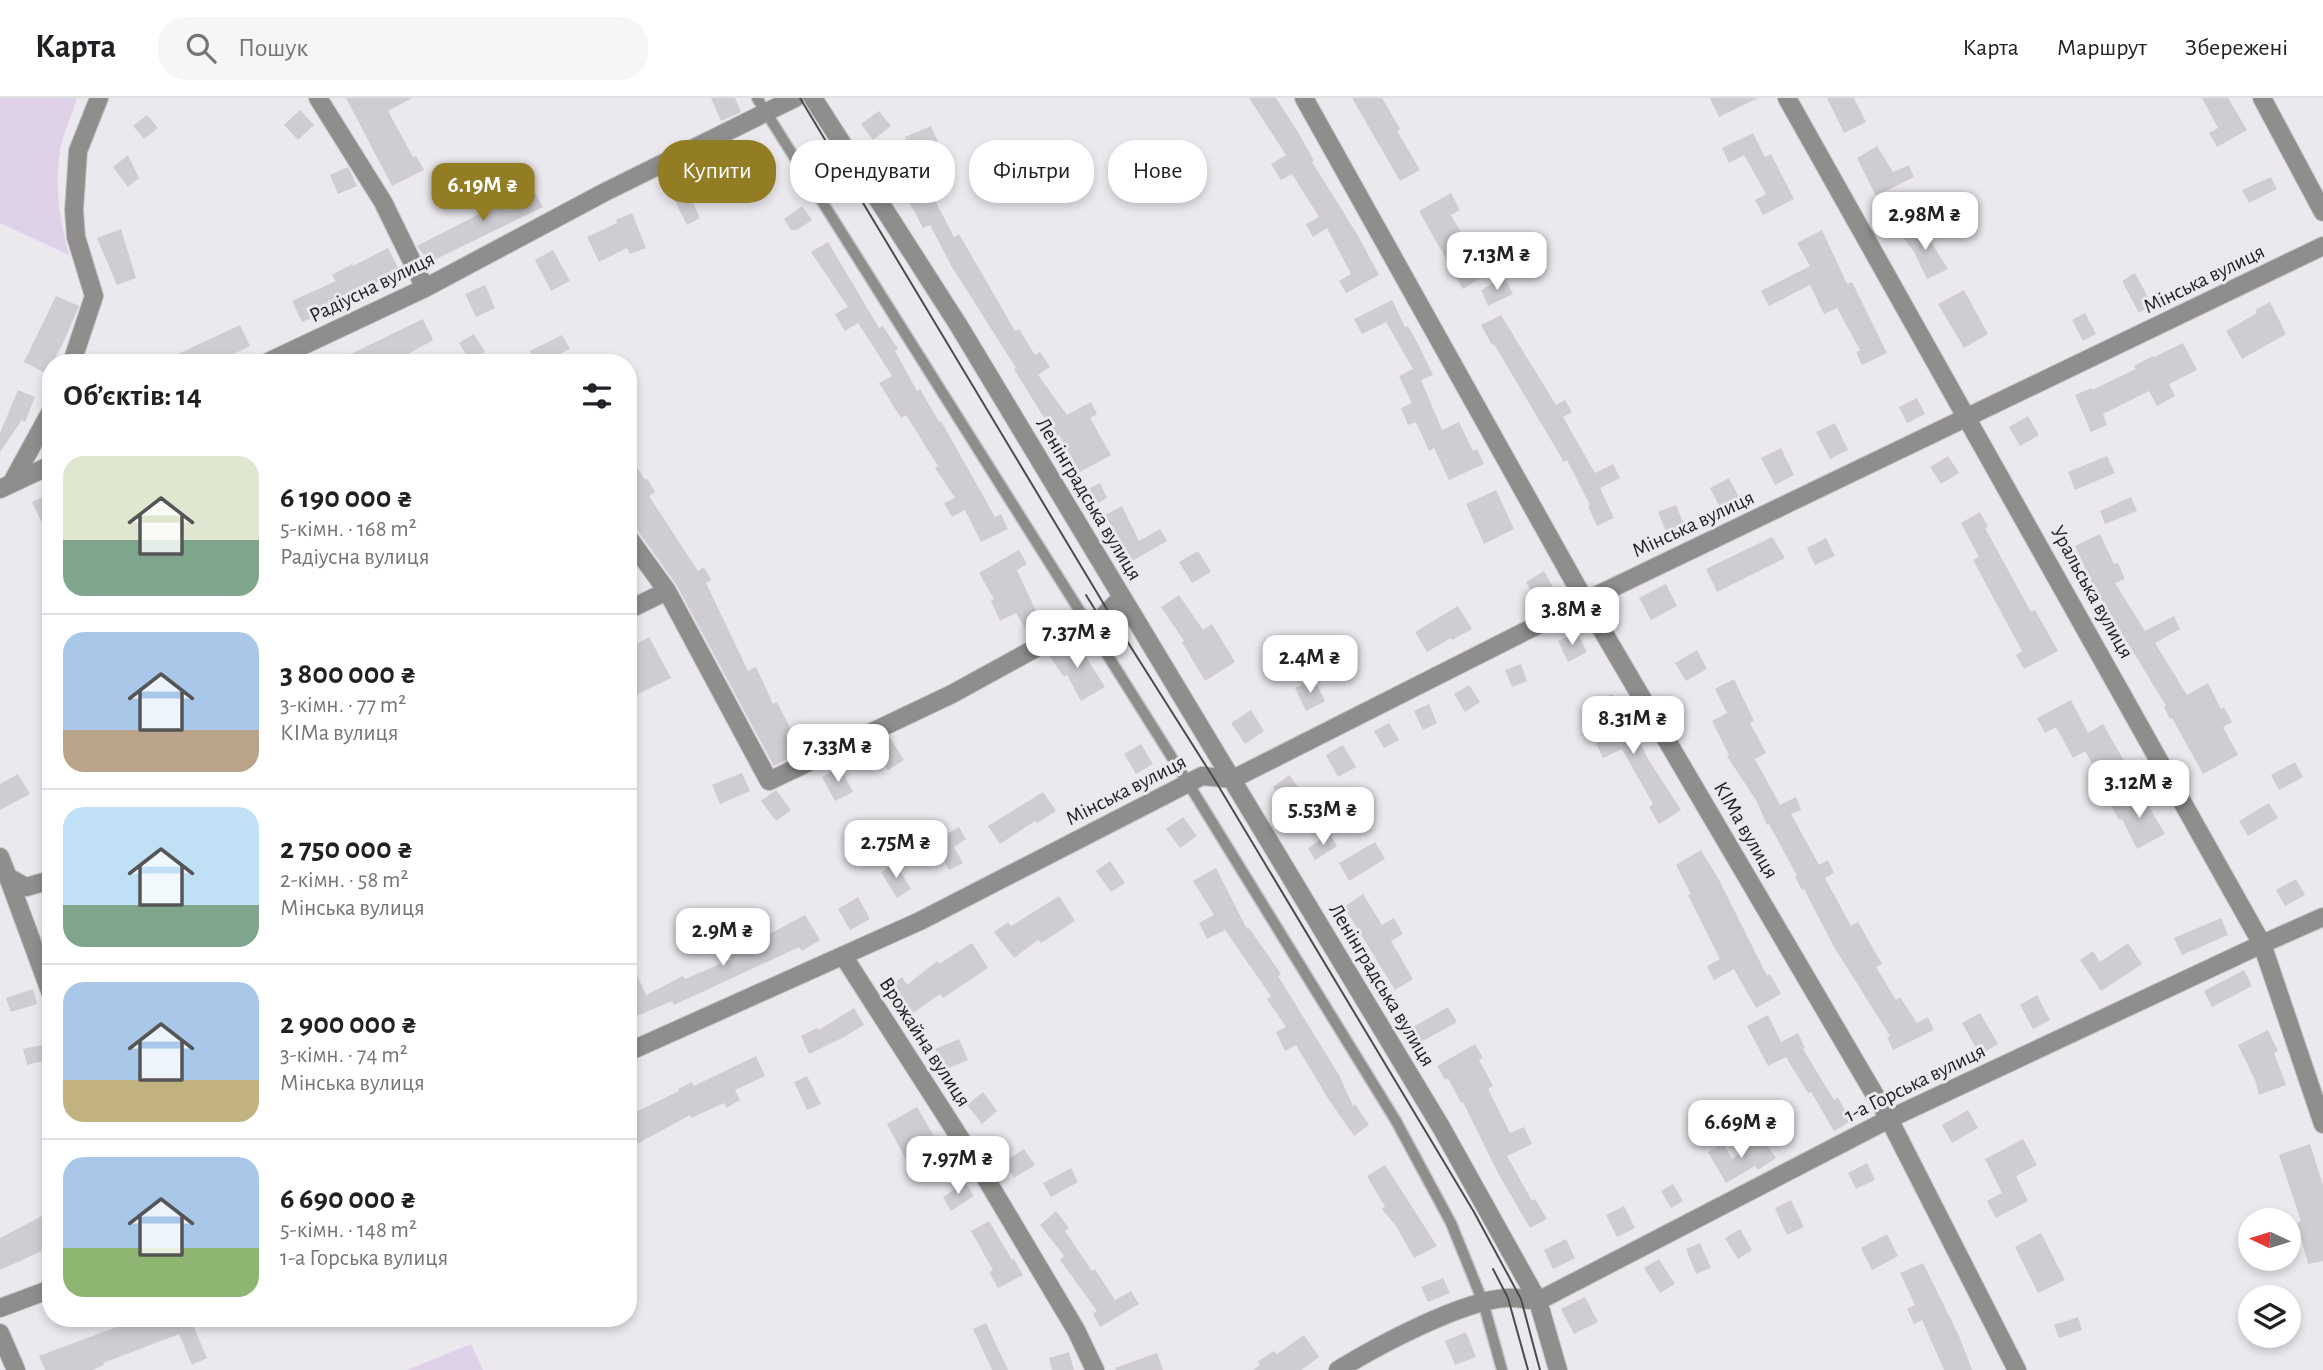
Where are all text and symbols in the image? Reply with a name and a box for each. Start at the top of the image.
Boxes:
search box [158,17,648,80]
icon: search [182,29,220,67]
text: Карта [35,31,116,64]
text: Пошук [238,35,308,61]
text: Карта [1963,36,2019,60]
text: Маршрут [2057,36,2147,60]
text: Збережені [2185,36,2288,60]
chip: Купити [658,140,776,203]
chip: Орендувати [790,140,955,203]
chip: Фільтри [969,140,1094,203]
chip: Нове [1108,140,1207,203]
pin: 6.19M ₴ [418,164,548,223]
text: 6.19M ₴ [448,174,518,197]
pin: 2.98M ₴ [1860,192,1990,252]
text: 2.98M ₴ [1888,203,1962,226]
pin: 7.13M ₴ [1432,232,1562,292]
street label: Мінська вулиця [2140,241,2268,317]
text: 7.13M ₴ [1463,243,1531,266]
street label: Радіусна вулиця [306,248,438,326]
icon: filters [578,377,616,415]
text: Об’єктів: 14 [63,381,202,411]
street label: Ленінградська вулиця [1032,414,1146,584]
text: 6 190 000 ₴ [280,483,413,513]
icon: home [119,484,203,568]
street label: Мінська вулиця [1629,487,1757,561]
text: 5-кімн. · 168 m² [280,518,417,541]
street label: Уральська вулиця [2047,522,2137,662]
text: Радіусна вулиця [280,546,429,569]
pin: 3.8M ₴ [1515,588,1629,647]
text: 3.8M ₴ [1541,598,1603,621]
pin: 7.37M ₴ [1012,610,1142,670]
text: 7.37M ₴ [1042,621,1112,644]
pin: 2.4M ₴ [1253,636,1367,695]
text: 2.4M ₴ [1279,646,1341,669]
text: 3 800 000 ₴ [280,659,417,689]
icon: home [119,660,203,744]
text: 3-кімн. · 77 m² [280,694,406,717]
pin: 8.31M ₴ [1568,696,1698,756]
text: 8.31M ₴ [1598,707,1668,730]
text: КІМа вулиця [280,722,399,745]
pin: 7.33M ₴ [773,724,903,784]
text: 7.33M ₴ [803,735,873,758]
street label: Мінська вулиця [1062,751,1190,829]
pin: 3.12M ₴ [2074,760,2204,820]
text: 3.12M ₴ [2104,771,2174,794]
street label: КІМа вулиця [1710,778,1782,882]
pin: 5.53M ₴ [1258,788,1388,847]
text: 5.53M ₴ [1288,798,1358,821]
pin: 2.75M ₴ [831,820,961,880]
text: 2.75M ₴ [860,831,932,854]
text: 2 750 000 ₴ [280,834,413,864]
icon: home [119,835,203,919]
text: 2-кімн. · 58 m² [280,869,409,892]
text: Мінська вулиця [280,897,425,920]
street label: Ленінградська вулиця [1325,900,1439,1070]
pin: 2.9M ₴ [666,908,780,968]
text: 2.9M ₴ [692,919,754,942]
street label: Врожайна вулиця [875,974,975,1110]
text: 2 900 000 ₴ [280,1009,418,1039]
icon: home [119,1010,203,1094]
street label: 1-а Горська вулиця [1841,1040,1989,1126]
text: 3-кімн. · 74 m² [280,1044,408,1067]
text: Мінська вулиця [280,1072,425,1095]
pin: 6.69M ₴ [1676,1100,1806,1160]
text: 6.69M ₴ [1704,1111,1778,1134]
pin: 7.97M ₴ [893,1136,1023,1196]
text: 7.97M ₴ [922,1147,994,1170]
text: 6 690 000 ₴ [280,1184,417,1214]
icon: home [119,1185,203,1269]
north arrow [2238,1208,2301,1270]
map controls [2238,1208,2301,1348]
text: 5-кімн. · 148 m² [280,1219,417,1242]
text: 1-а Горська вулиця [280,1247,448,1270]
button: layers [2238,1285,2301,1348]

